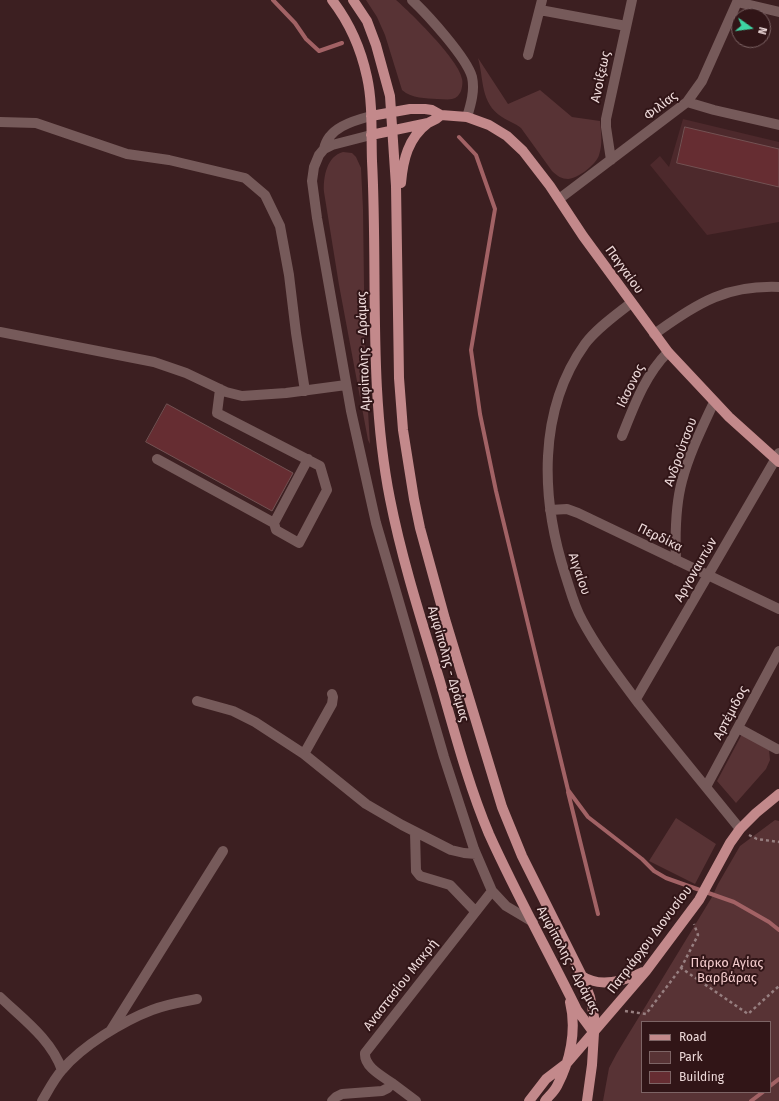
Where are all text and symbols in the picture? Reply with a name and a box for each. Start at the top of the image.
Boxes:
north arrow [731,8,771,48]
text: N [755,26,769,36]
street label: Ανοίξεως [588,50,614,104]
street label: Φιλίας [641,88,681,124]
street label: Παγγαίου [601,243,647,297]
street label: Αμφίπολης - Δράμας [354,291,374,411]
street label: Ιάσονος [614,362,648,410]
street label: Ανδρούτσου [661,416,701,488]
street label: Περδίκα [635,520,685,556]
street label: Αργοναυτών [671,535,721,605]
street label: Αιγαίου [565,551,593,597]
street label: Αμφίπολης - Δράμας [424,604,472,724]
street label: Αρτέμιδος [710,683,752,743]
street label: Πατριάρχου Διονυσίου [604,883,696,997]
street label: Αμφίπολης - Δράμας [533,904,603,1016]
street label: Αναστασίου Μακρή [360,936,442,1034]
park label: Πάρκο Αγίας Βαρβάρας [691,955,763,986]
legend [641,1021,771,1093]
text: Road [679,1030,707,1044]
text: Park [679,1050,703,1064]
text: Building [679,1070,724,1084]

